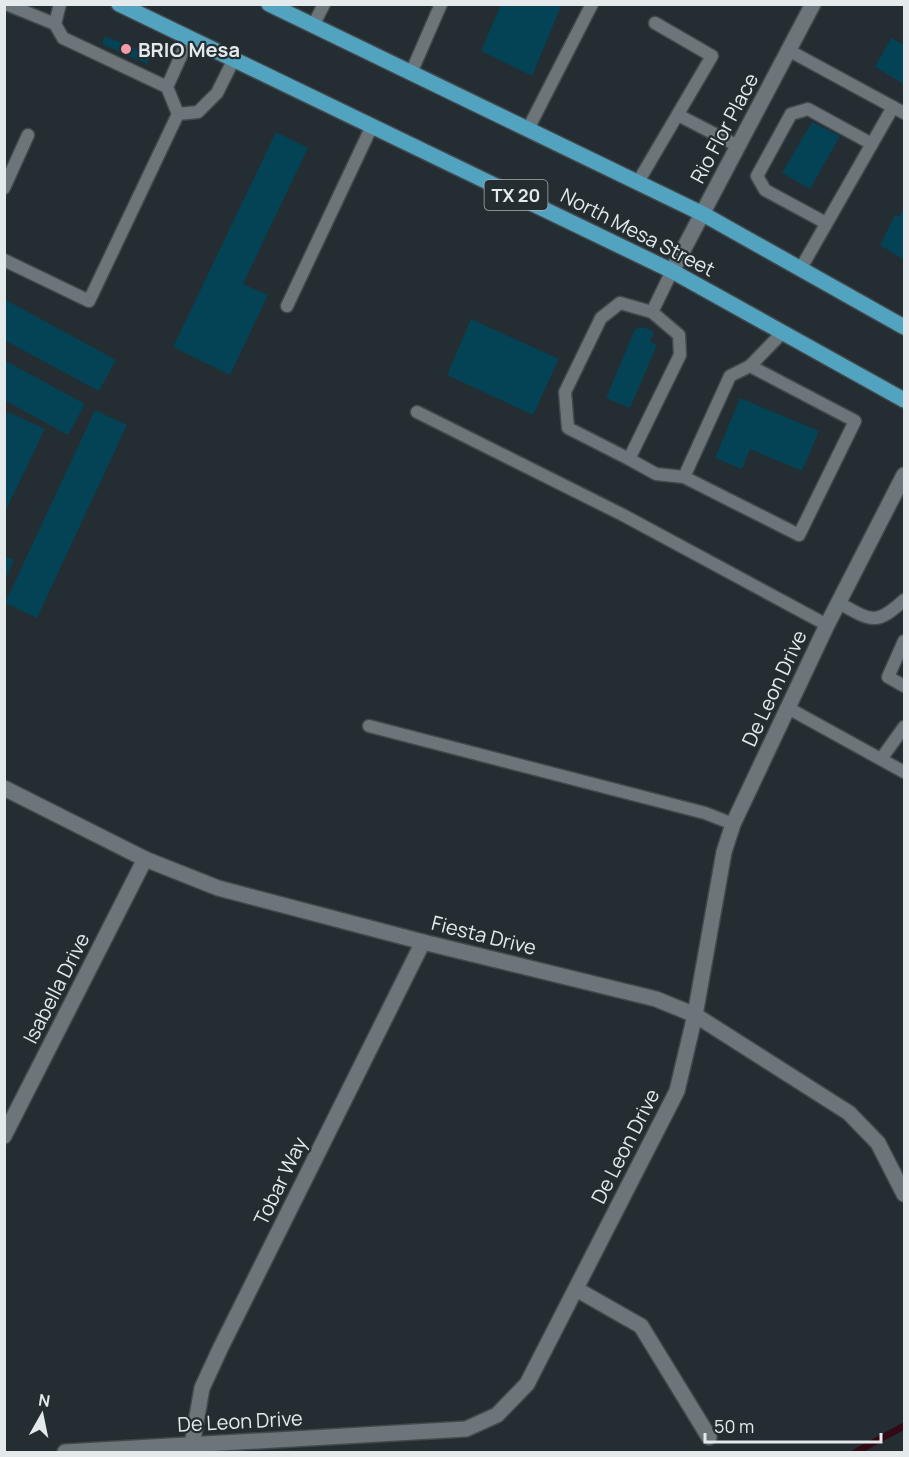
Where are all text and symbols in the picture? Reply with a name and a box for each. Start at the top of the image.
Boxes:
place label: BRIO Mesa [138,36,240,63]
marker: BRIO Mesa [119,42,133,56]
street label: Rio Flor Place [684,68,764,188]
road number: TX 20 [484,180,548,210]
street label: North Mesa Street [556,181,720,283]
street label: De Leon Drive [735,625,813,751]
street label: Fiesta Drive [429,909,539,961]
street label: Isabella Drive [16,928,96,1048]
street label: De Leon Drive [584,1084,666,1208]
street label: Tobar Way [247,1132,313,1230]
north arrow [12,1385,72,1445]
text: N [37,1388,52,1412]
street label: De Leon Drive [177,1404,303,1438]
scale bar [705,1406,880,1444]
text: 50 m [714,1414,754,1438]

